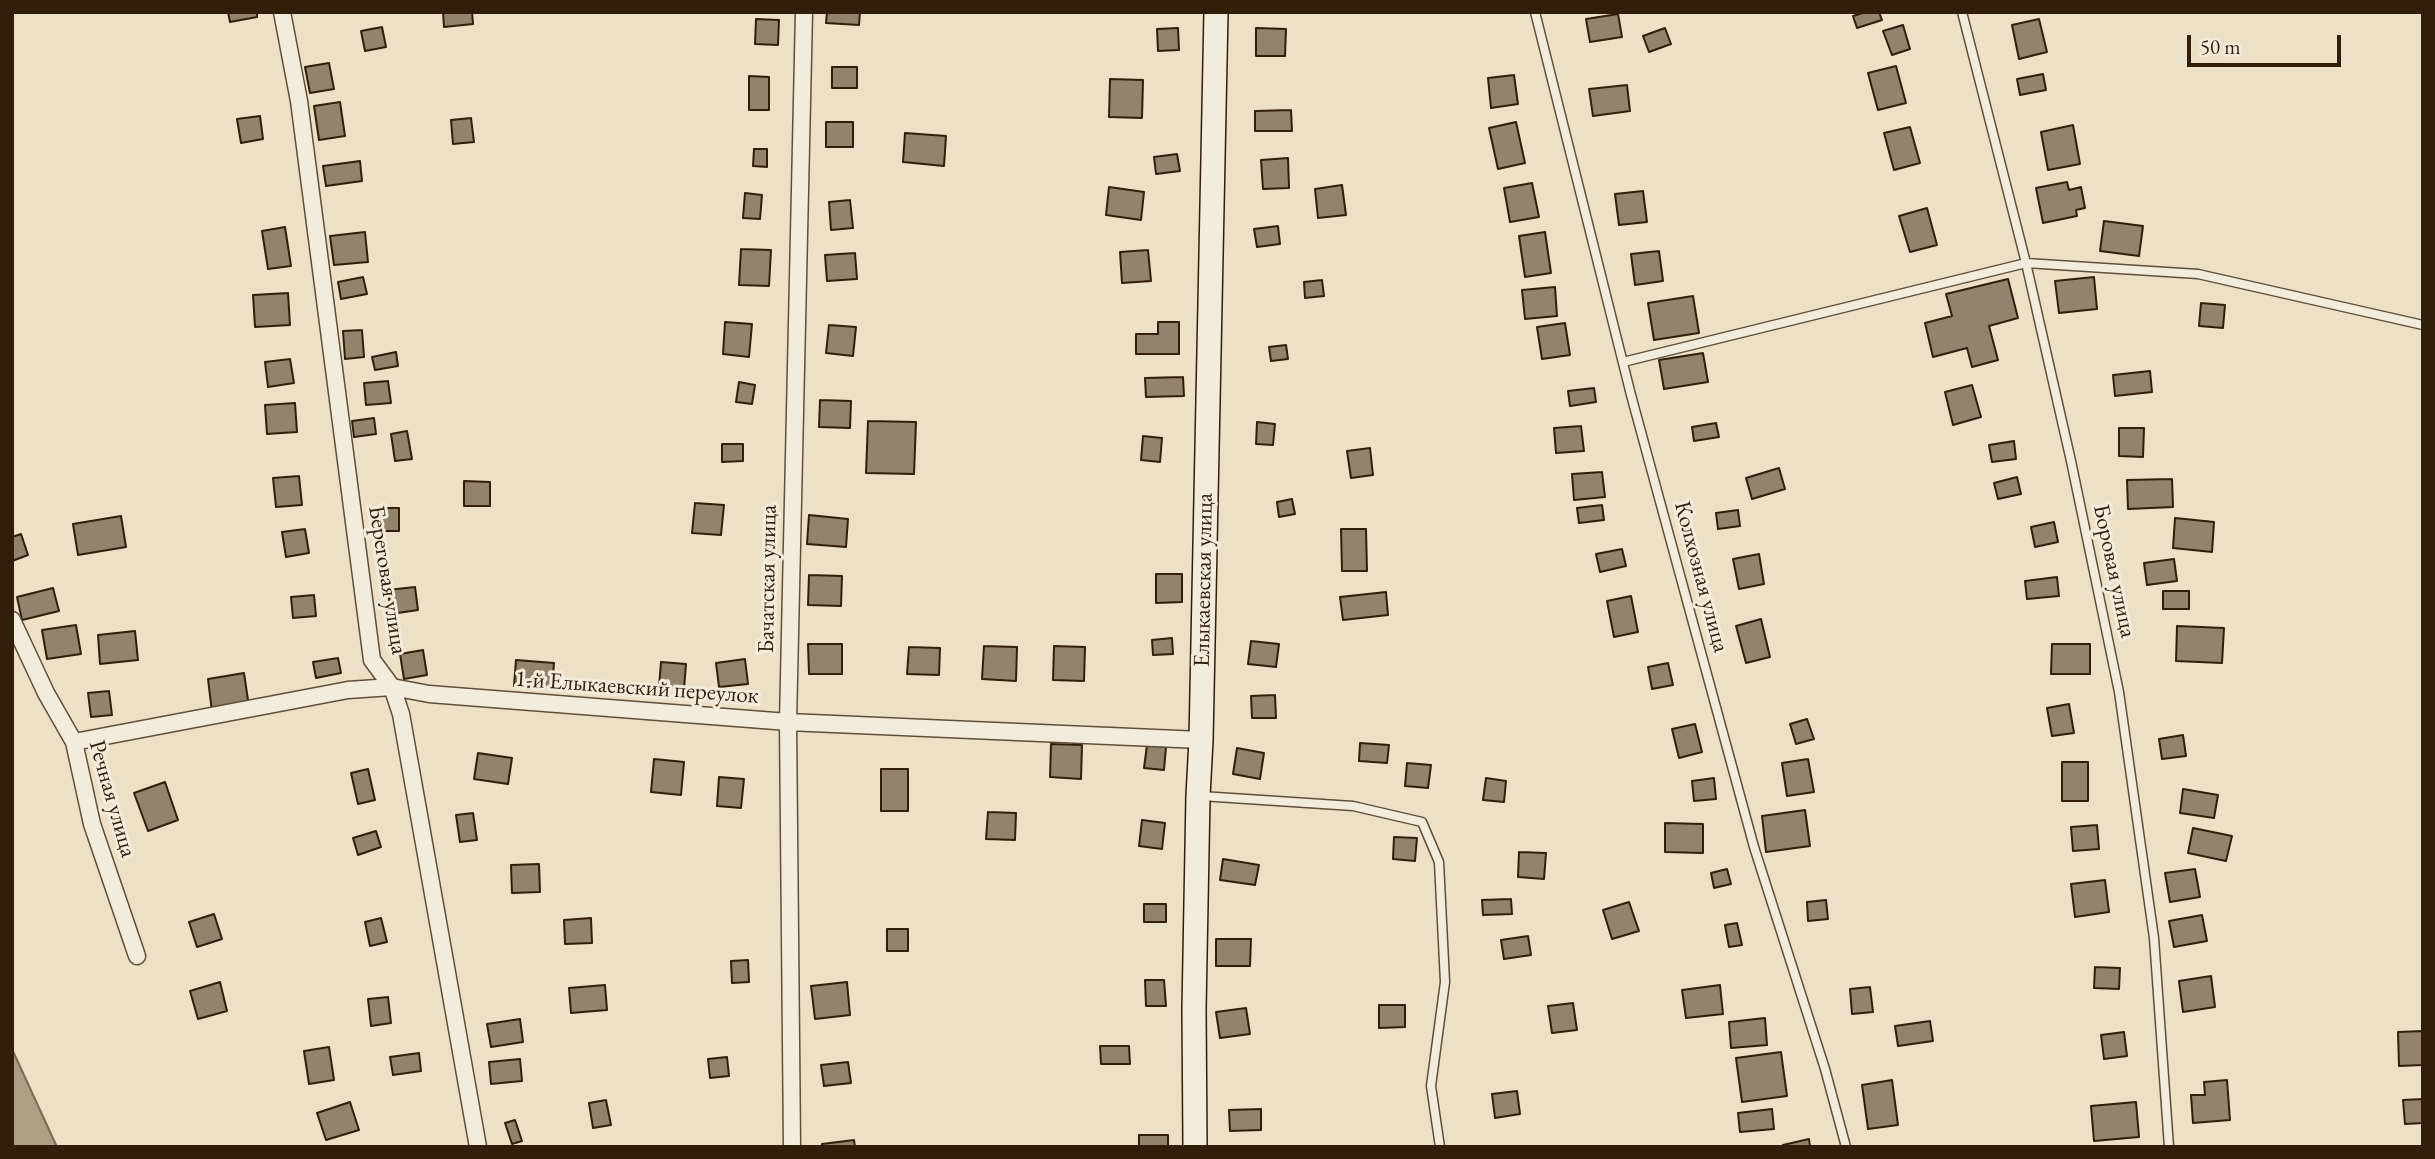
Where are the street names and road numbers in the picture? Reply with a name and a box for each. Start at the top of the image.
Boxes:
street label: Елыкаевская улица [1189,493,1219,667]
street label: Колхозная улица [1668,498,1734,656]
street label: Боровая улица [2086,502,2142,640]
street label: Береговая улица [362,504,412,656]
street label: Бачатская улица [753,504,783,654]
street label: 1-й Елыкаевский переулок [514,666,760,710]
street label: Речная улица [82,737,142,861]

